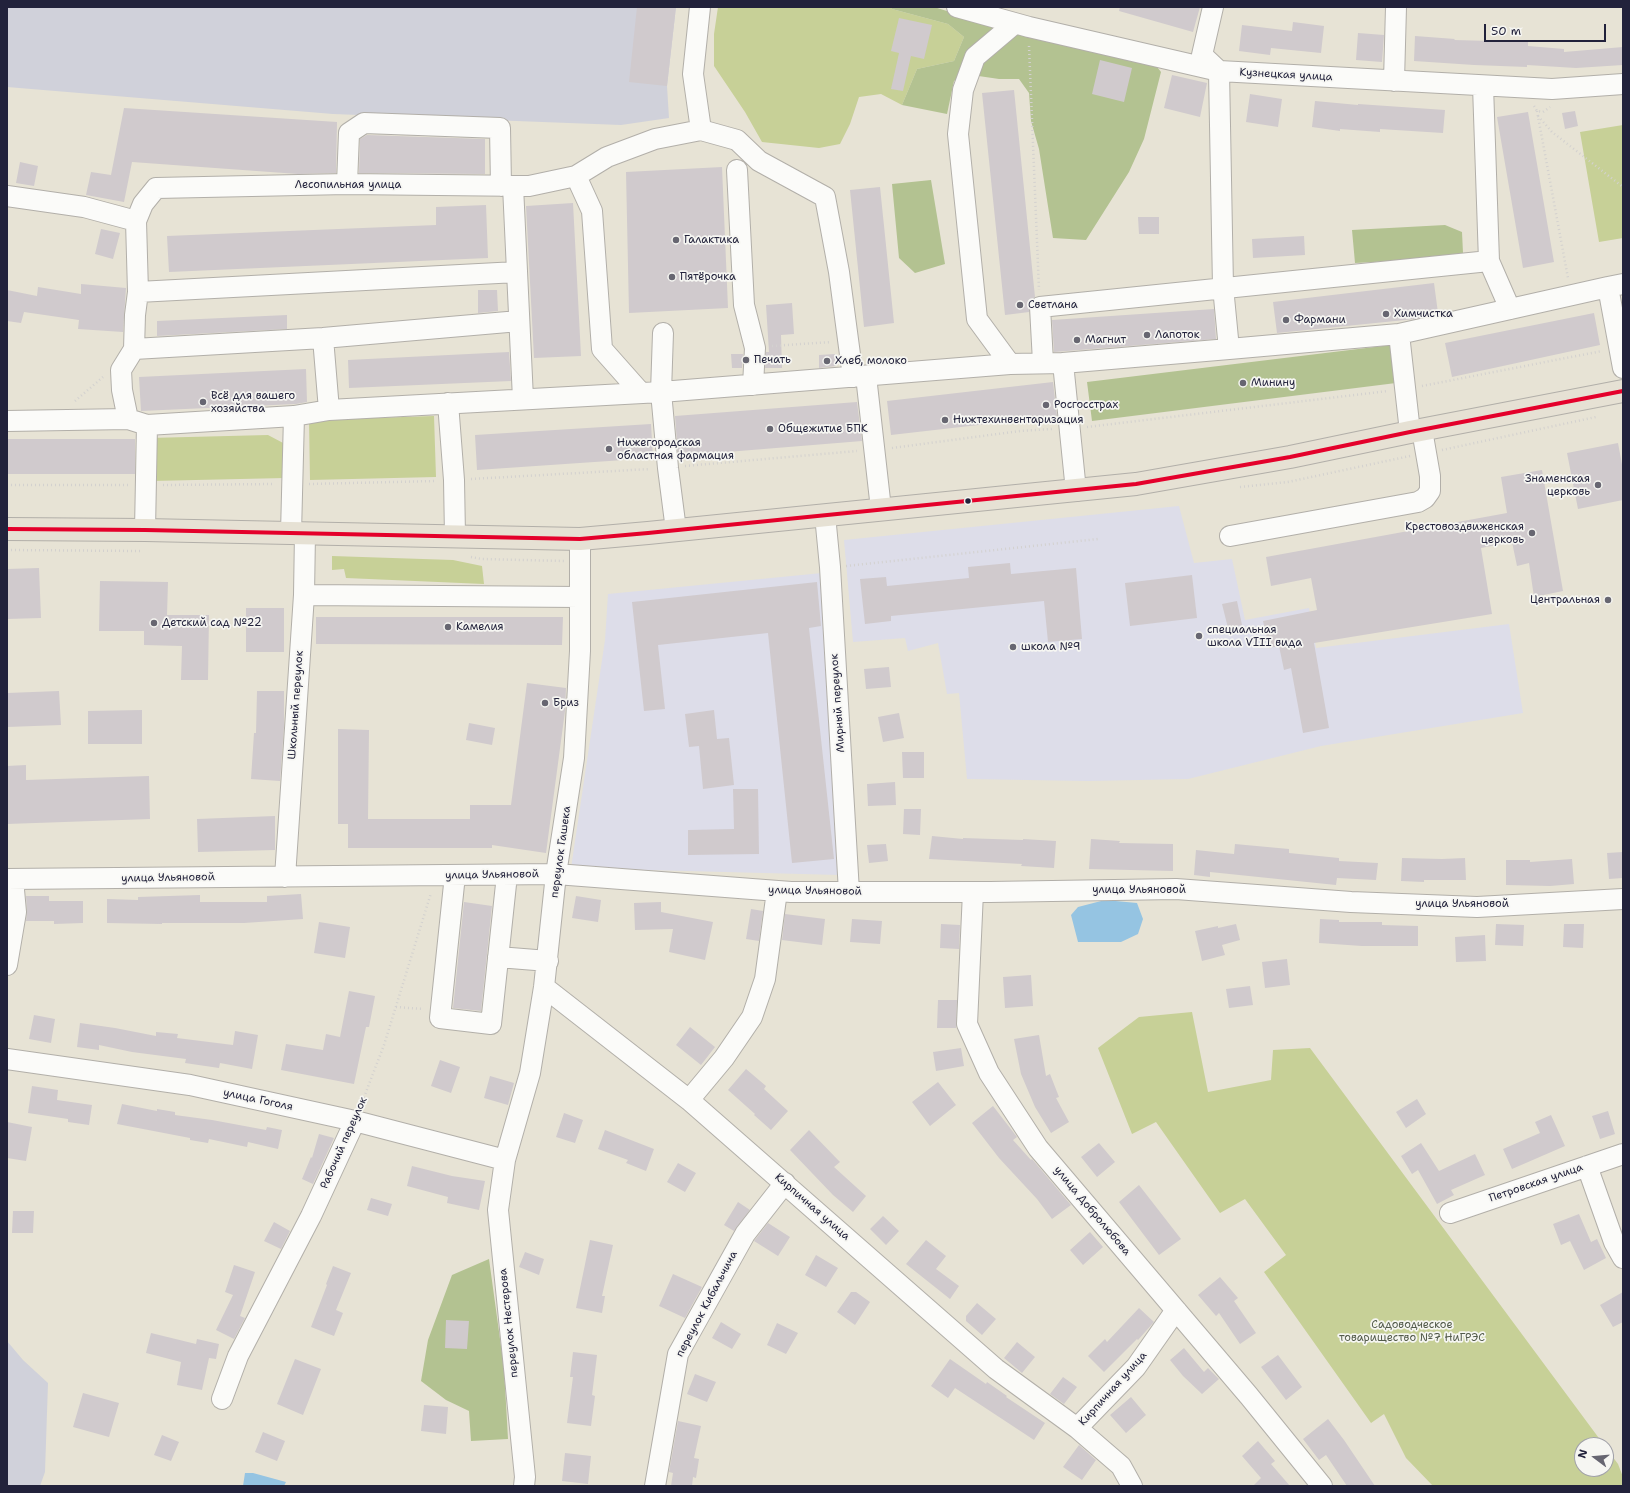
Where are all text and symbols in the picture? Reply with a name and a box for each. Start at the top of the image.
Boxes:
scale bar [1486,16,1608,42]
text: 50 m [1491,23,1521,39]
street label: Кузнецкая улица [1239,66,1333,84]
street label: Лесопильная улица [295,178,401,192]
place label: Галактика [684,233,739,247]
marker: Галактика [671,235,681,245]
place label: Пятёрочка [680,270,736,284]
marker: Пятёрочка [667,272,677,282]
place label: Светлана [1028,298,1078,312]
marker: Светлана [1015,300,1025,310]
place label: Химчистка [1394,307,1453,321]
marker: Химчистка [1381,309,1391,319]
place label: Фармани [1294,313,1346,327]
marker: Фармани [1281,315,1291,325]
place label: Лапоток [1155,328,1200,342]
marker: Лапоток [1142,330,1152,340]
place label: Магнит [1085,333,1126,347]
marker: Магнит [1072,335,1082,345]
place label: Печать [754,353,791,367]
place label: Хлеб, молоко [835,354,907,368]
marker: Печать [741,355,751,365]
marker: Хлеб, молоко [822,356,832,366]
place label: Минину [1251,376,1295,390]
marker: Минину [1238,378,1248,388]
place label: Всё для вашего хозяйства [211,389,295,415]
marker: Всё для вашего хозяйства [198,397,208,407]
place label: Росгосстрах [1054,398,1118,412]
marker: Росгосстрах [1041,400,1051,410]
place label: Нижтехинвентаризация [953,413,1083,427]
marker: Нижтехинвентаризация [940,415,950,425]
place label: Общежитие БПК [778,422,868,436]
marker: Общежитие БПК [765,424,775,434]
place label: Нижегородская областная фармация [617,436,734,462]
marker: Нижегородская областная фармация [604,444,614,454]
place label: Знаменская церковь [1525,472,1590,498]
marker: Знаменская церковь [1593,480,1603,490]
unlabelled marker [963,496,973,506]
place label: Крестовоздвиженская церковь [1405,520,1524,546]
marker: Крестовоздвиженская церковь [1527,528,1537,538]
place label: Центральная [1530,593,1600,607]
marker: Центральная [1603,595,1613,605]
place label: Детский сад №22 [162,616,262,630]
marker: Детский сад №22 [149,618,159,628]
place label: Камелия [456,620,504,634]
marker: Камелия [443,622,453,632]
place label: специальная школа VIII вида [1207,623,1302,649]
marker: специальная школа VIII вида [1194,631,1204,641]
place label: школа №9 [1021,640,1081,654]
marker: школа №9 [1008,642,1018,652]
street label: Школьный переулок [286,650,306,760]
street label: Мирный переулок [828,653,848,753]
place label: Бриз [553,696,579,710]
marker: Бриз [540,698,550,708]
street label: переулок Гашека [548,805,574,899]
street label: улица Ульяновой [445,868,539,882]
street label: улица Ульяновой [121,871,215,885]
street label: улица Ульяновой [1092,883,1186,897]
street label: улица Ульяновой [768,884,862,898]
street label: улица Ульяновой [1415,897,1509,911]
street label: улица Гоголя [222,1086,294,1114]
street label: Рабочий переулок [318,1095,370,1191]
street label: Петровская улица [1487,1161,1585,1205]
street label: улица Добролюбова [1051,1164,1133,1258]
street label: Кирпичная улица [772,1171,852,1243]
street label: переулок Кибальчича [673,1249,741,1359]
street label: переулок Нестерова [497,1268,521,1378]
park label: Садоводческое товарищество №7 НиГРЭС [1339,1318,1485,1344]
street label: Кирпичная улица [1076,1349,1150,1429]
north arrow [1574,1437,1614,1477]
text: N [1575,1448,1591,1460]

